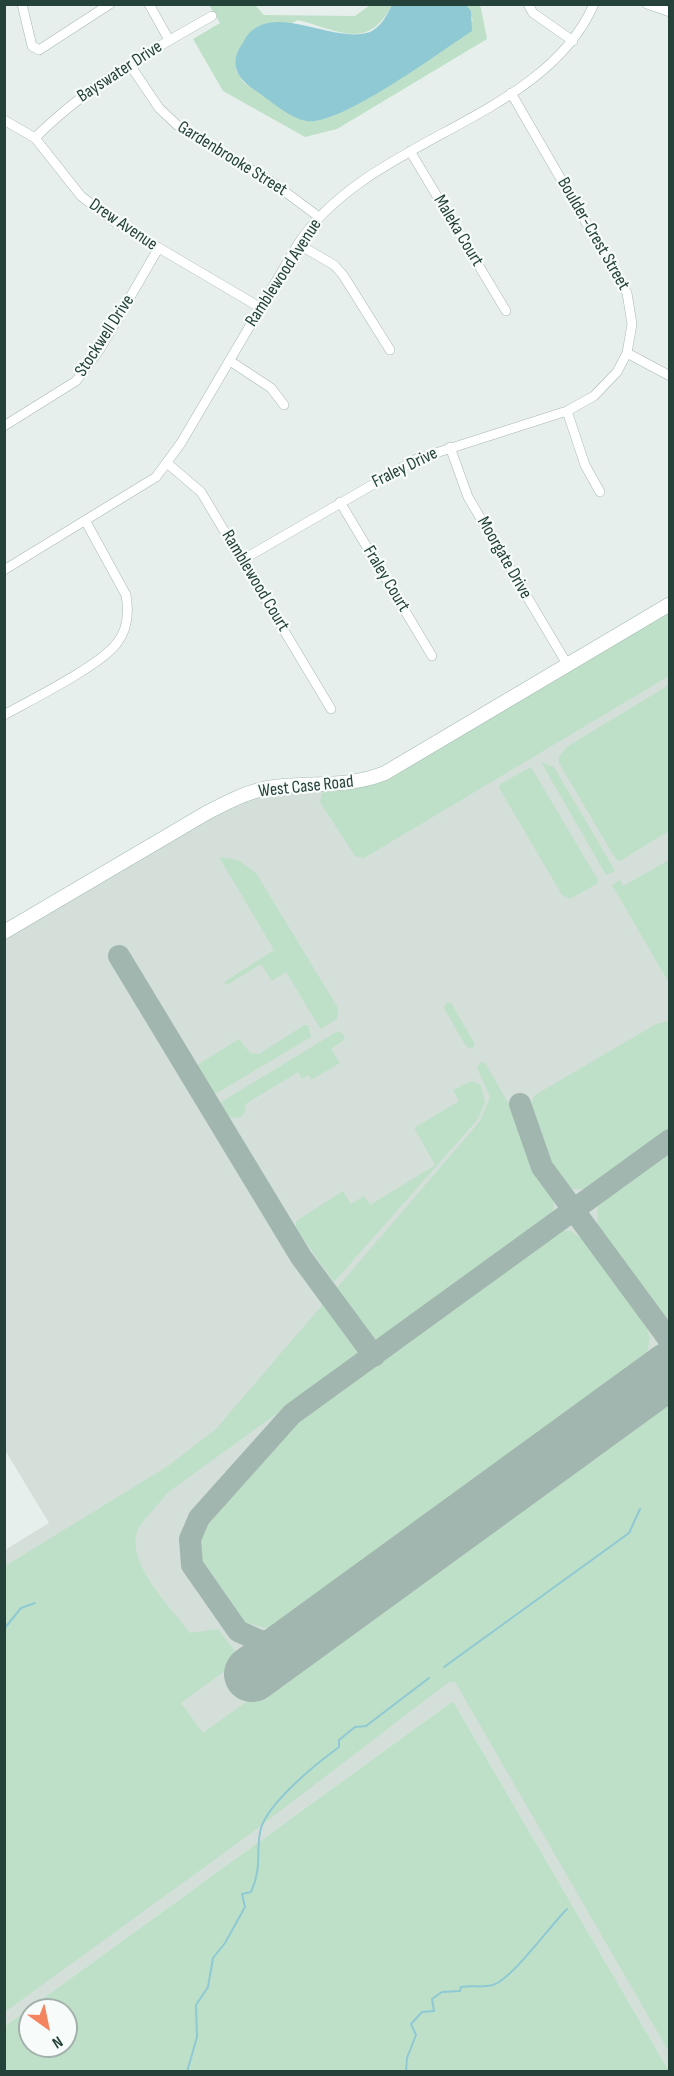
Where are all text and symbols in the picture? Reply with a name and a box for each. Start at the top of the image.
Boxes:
street label: Bayswater Drive [73,36,167,108]
street label: Gardenbrooke Street [173,117,291,201]
street label: Boulder-Crest Street [552,174,634,294]
street label: Maleka Court [428,191,488,271]
street label: Drew Avenue [85,194,161,256]
street label: Ramblewood Avenue [241,215,327,331]
street label: Stockwell Drive [71,291,139,381]
street label: Fraley Drive [369,443,441,493]
street label: Moorgate Drive [472,513,536,603]
street label: Ramblewood Court [216,526,294,636]
street label: Fraley Court [358,542,414,616]
street label: West Case Road [257,771,355,803]
north arrow [18,1998,78,2058]
text: N [48,2032,66,2052]

